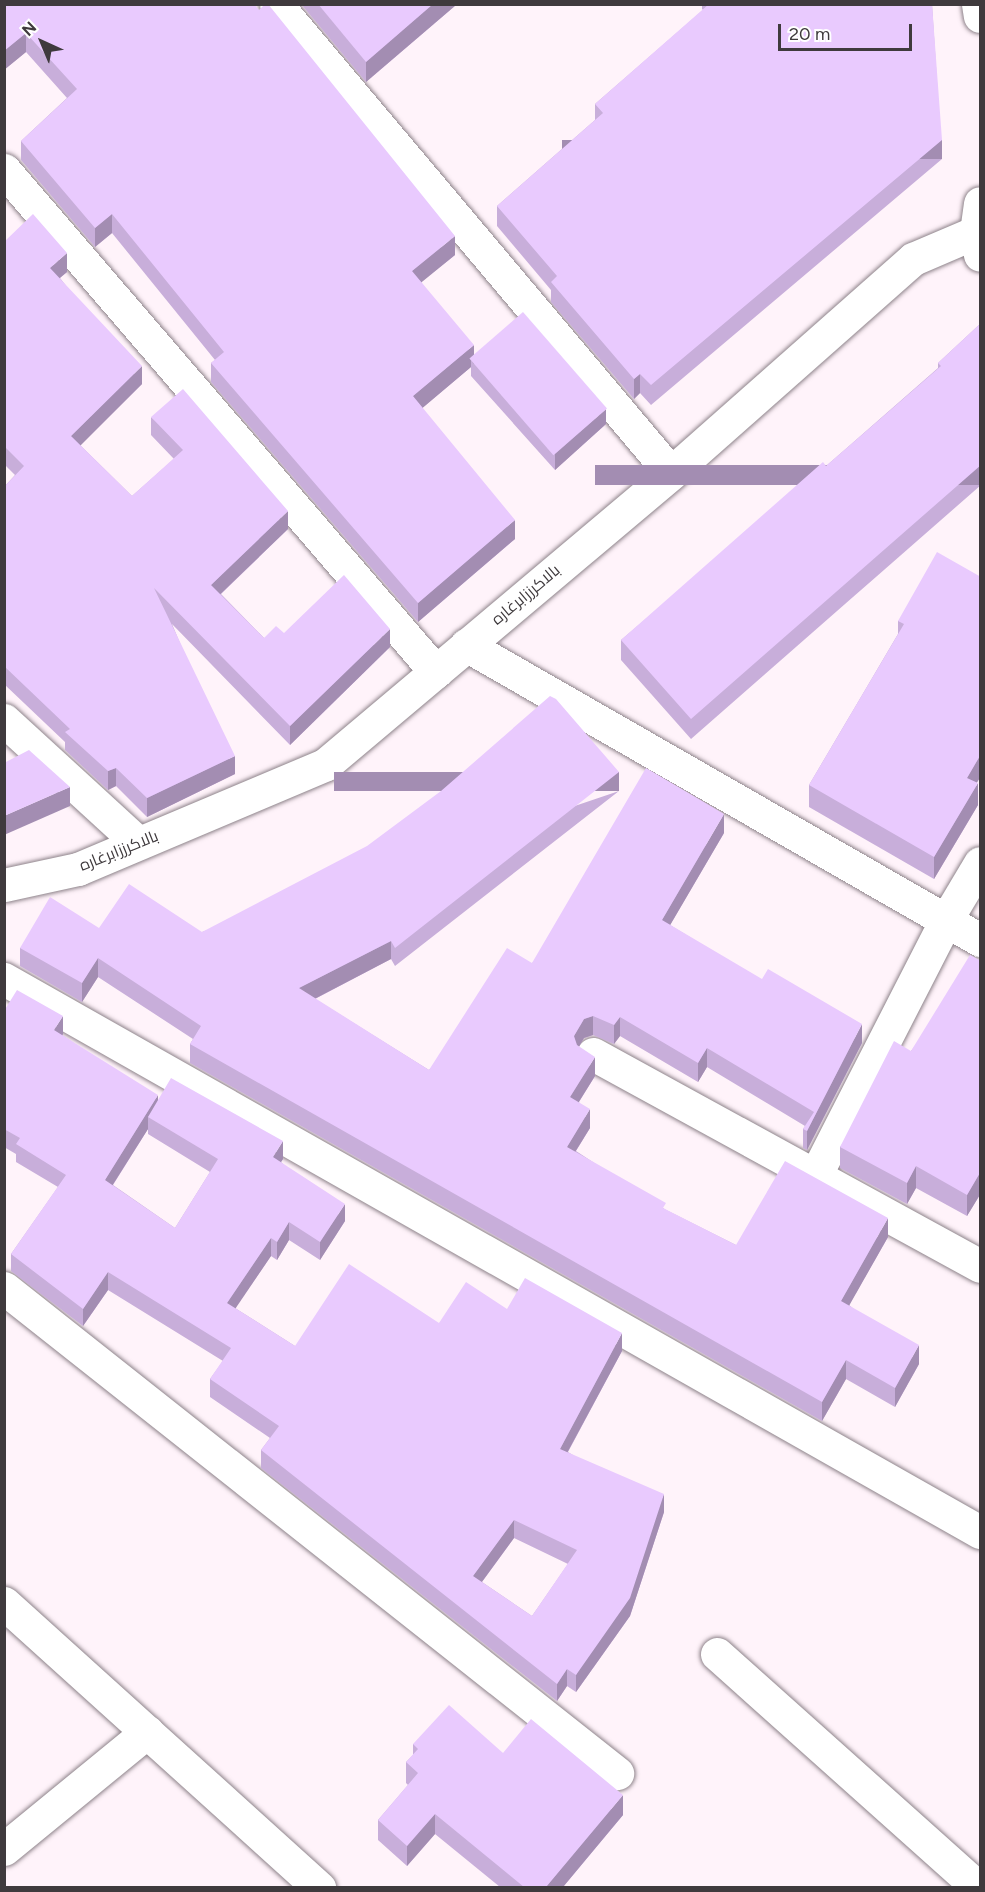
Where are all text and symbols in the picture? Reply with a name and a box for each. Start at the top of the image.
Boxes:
north arrow [12,12,72,72]
scale bar [781,12,914,50]
text: N [18,18,40,40]
text: 20 m [789,23,830,45]
street label: بالاکرززابرغاره [488,561,564,629]
street label: بالاکرززابرغاره [77,826,161,876]

